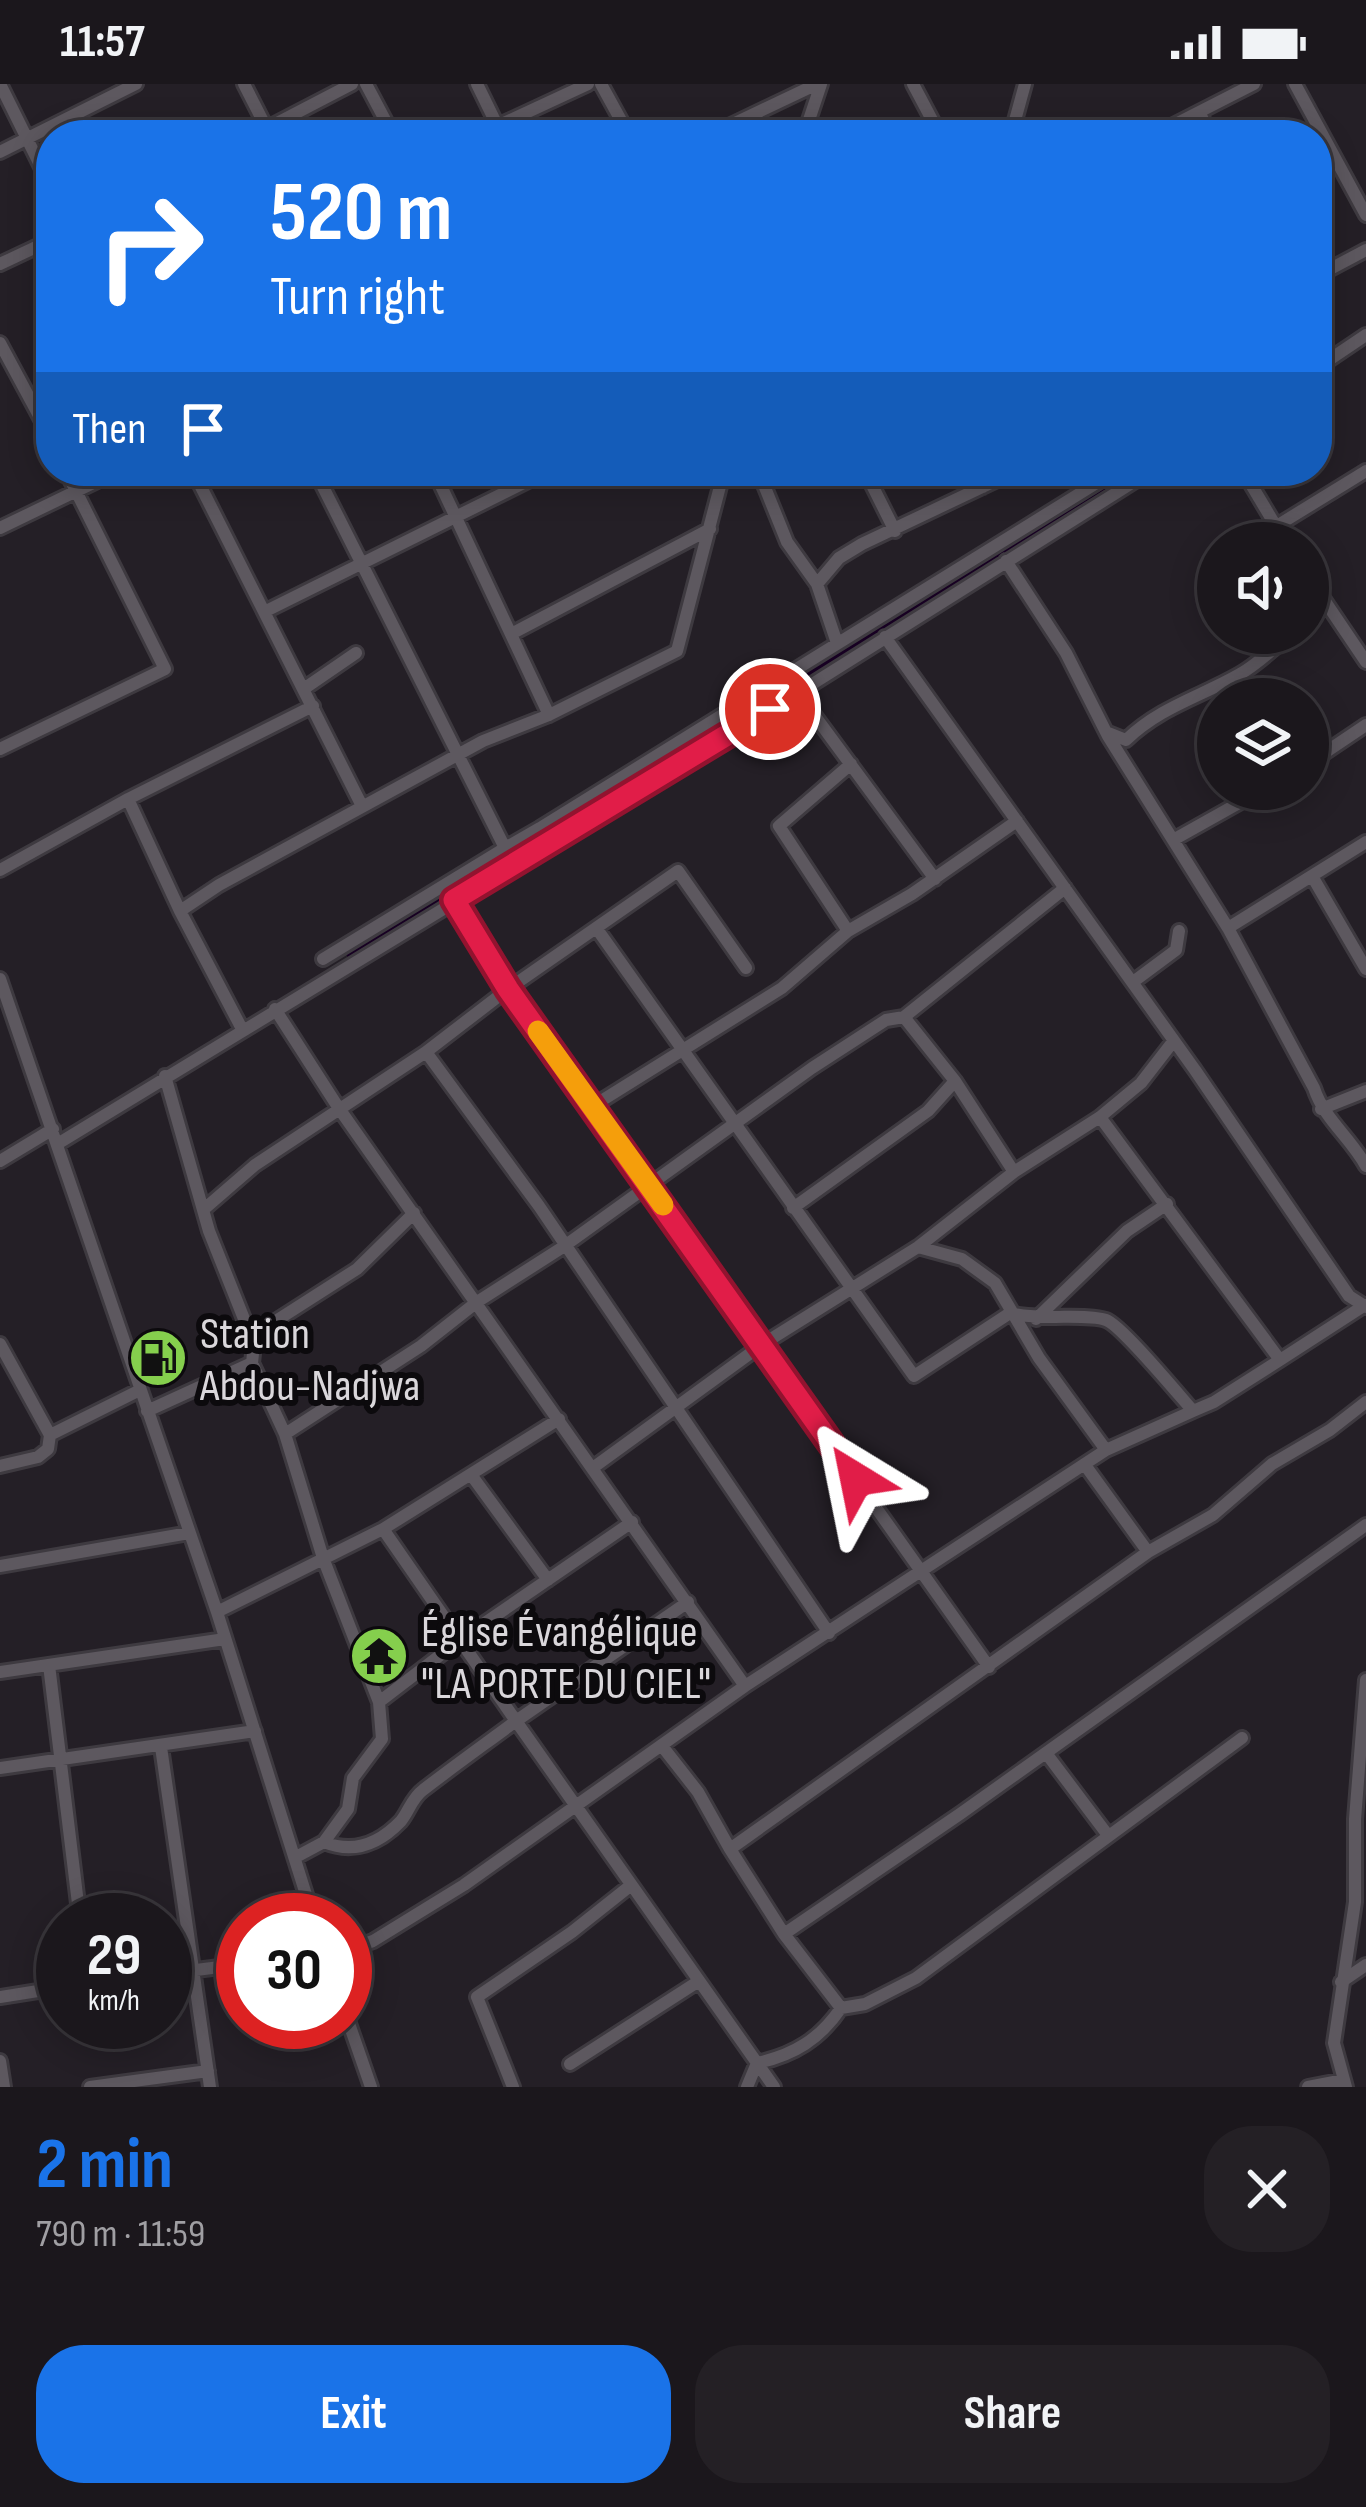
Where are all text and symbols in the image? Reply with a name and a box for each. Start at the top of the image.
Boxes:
text: 11:57 [60,15,145,70]
text: 520 m [270,163,452,264]
icon: right [72,168,228,324]
text: Turn right [270,265,445,330]
icon: arrive [170,396,236,462]
text: Then [72,402,146,457]
map controls [1197,522,1329,810]
button: sound [1197,522,1329,654]
pin [719,658,821,760]
icon: arrive [737,676,803,742]
button: layers [1197,678,1329,810]
place label: Station Abdou-Nadjwa [199,1307,420,1414]
fuel station icon: Station Abdou-Nadjwa [127,1327,189,1389]
position arrow [793,1416,919,1542]
place label: Église Évangélique "LA PORTE DU CIEL" [421,1605,711,1712]
temple icon: Église Évangélique "LA PORTE DU CIEL" [348,1625,410,1687]
speed limit sign: 30 [216,1893,372,2049]
text: 29 [87,1920,141,1992]
text: km/h [88,1983,140,2019]
text: 2 min [36,2122,173,2209]
button: close [1204,2126,1330,2252]
text: 790 m · 11:59 [36,2211,205,2258]
button: Exit [36,2345,671,2483]
button: Share [695,2345,1330,2483]

